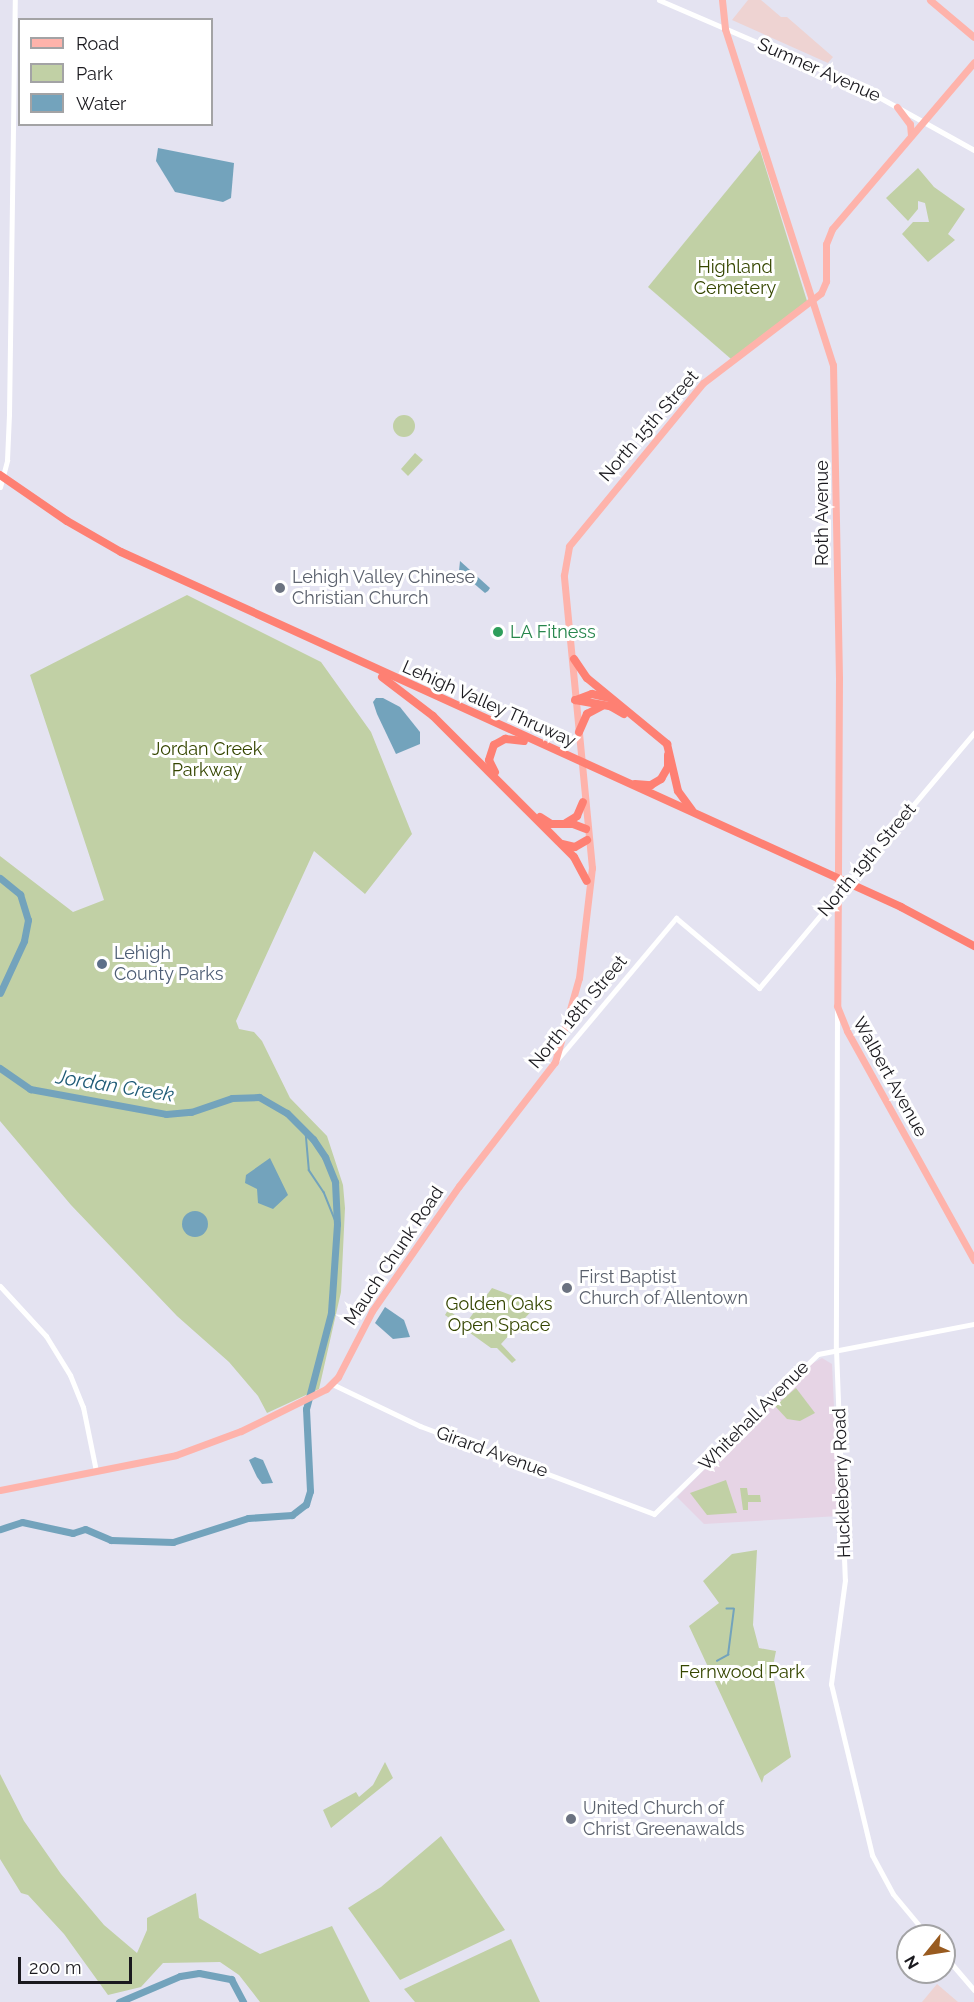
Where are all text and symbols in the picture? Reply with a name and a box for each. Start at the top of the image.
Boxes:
legend [18,18,213,126]
text: Road [76,33,119,54]
street label: Sumner Avenue [754,33,884,107]
text: Park [76,63,113,84]
text: Water [76,93,126,114]
park label: Highland Cemetery [694,257,776,300]
street label: North 15th Street [595,366,703,486]
street label: Roth Avenue [811,460,833,566]
place label: Lehigh Valley Chinese Christian Church [292,567,476,610]
marker: Lehigh Valley Chinese Christian Church [273,581,287,595]
place label: LA Fitness [510,621,596,643]
marker: LA Fitness [491,625,505,639]
street label: Lehigh Valley Thruway [398,656,580,752]
park label: Jordan Creek Parkway [152,739,262,782]
street label: North 19th Street [813,799,921,921]
place label: Lehigh County Parks [114,943,224,986]
street label: North 18th Street [524,951,632,1073]
marker: Lehigh County Parks [95,957,109,971]
street label: Walbert Avenue [848,1013,932,1141]
water label: Jordan Creek [54,1065,176,1107]
street label: Mauch Chunk Road [340,1183,448,1329]
place label: First Baptist Church of Allentown [579,1267,749,1310]
marker: First Baptist Church of Allentown [560,1281,574,1295]
park label: Golden Oaks Open Space [446,1294,552,1336]
street label: Whitehall Avenue [694,1356,814,1476]
street label: Huckleberry Road [829,1407,855,1559]
street label: Girard Avenue [433,1422,551,1482]
park label: Fernwood Park [679,1661,805,1683]
place label: United Church of Christ Greenawalds [583,1798,744,1840]
marker: United Church of Christ Greenawalds [564,1812,578,1826]
north arrow [896,1924,956,1984]
scale bar [21,1945,135,1983]
text: N [900,1952,923,1972]
text: 200 m [29,1957,82,1978]

